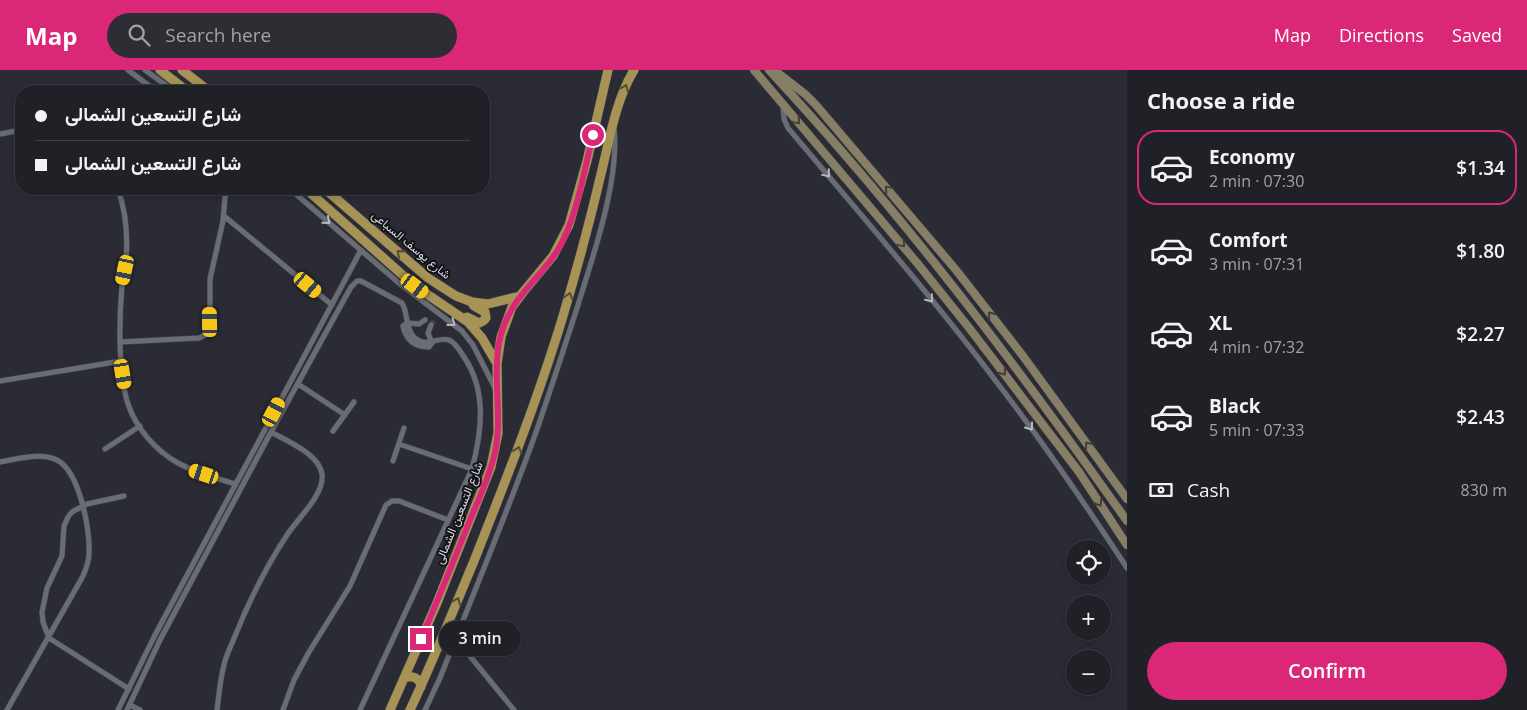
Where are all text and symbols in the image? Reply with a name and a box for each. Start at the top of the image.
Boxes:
search box [107,13,457,58]
text: Map [25,19,77,52]
icon: search [125,21,153,49]
text: Search here [165,22,271,48]
text: Map [1274,23,1311,47]
text: Directions [1339,23,1424,47]
text: Saved [1452,23,1502,47]
one-way arrow [618,84,629,93]
text: Choose a ride [1147,85,1295,115]
text: شارع التسعين الشمالى [65,101,241,127]
one-way arrow [791,115,800,124]
route start [582,124,604,146]
text: Economy [1209,144,1295,170]
icon: car [1149,145,1194,190]
text: شارع التسعين الشمالى [65,150,241,176]
text: $1.34 [1456,155,1505,181]
one-way arrow [821,168,830,177]
text: 2 min · 07:30 [1209,170,1304,192]
one-way arrow [885,186,894,195]
street label: شارع يوسف السباعى [368,206,454,284]
one-way arrow [321,215,330,224]
text: Comfort [1209,227,1288,253]
icon: car [1149,228,1194,273]
text: $1.80 [1456,238,1505,264]
one-way arrow [896,239,905,248]
one-way arrow [397,250,406,259]
text: 3 min · 07:31 [1209,253,1304,275]
car [114,254,135,286]
car [291,270,324,300]
car [398,271,431,301]
one-way arrow [563,292,573,300]
one-way arrow [925,293,934,302]
car [202,307,217,337]
text: XL [1209,310,1232,336]
one-way arrow [988,311,997,321]
icon: car [1149,311,1194,356]
one-way arrow [447,317,456,326]
text: $2.27 [1456,321,1505,347]
text: 4 min · 07:32 [1209,336,1304,358]
car [113,358,132,390]
one-way arrow [997,366,1005,375]
text: Black [1209,393,1261,419]
icon: car [1149,394,1194,439]
car [260,395,287,429]
text: $2.43 [1456,404,1505,430]
text: 5 min · 07:33 [1209,419,1304,441]
one-way arrow [1024,421,1033,431]
one-way arrow [1086,442,1094,451]
one-way arrow [512,446,522,455]
street label: شارع التسعين الشمالى [430,459,488,567]
car [187,462,220,486]
icon: cash [1147,476,1175,504]
text: Cash [1187,477,1230,503]
text: 830 m [1461,479,1507,501]
one-way arrow [1093,497,1102,506]
map controls [1066,540,1111,695]
button: locate [1066,540,1111,585]
button: + [1066,595,1111,640]
one-way arrow [451,597,461,606]
callout: 3 min [438,622,521,656]
text: 3 min [458,627,502,649]
route end [410,628,432,650]
button: Confirm [1147,642,1507,700]
button: − [1066,650,1111,695]

